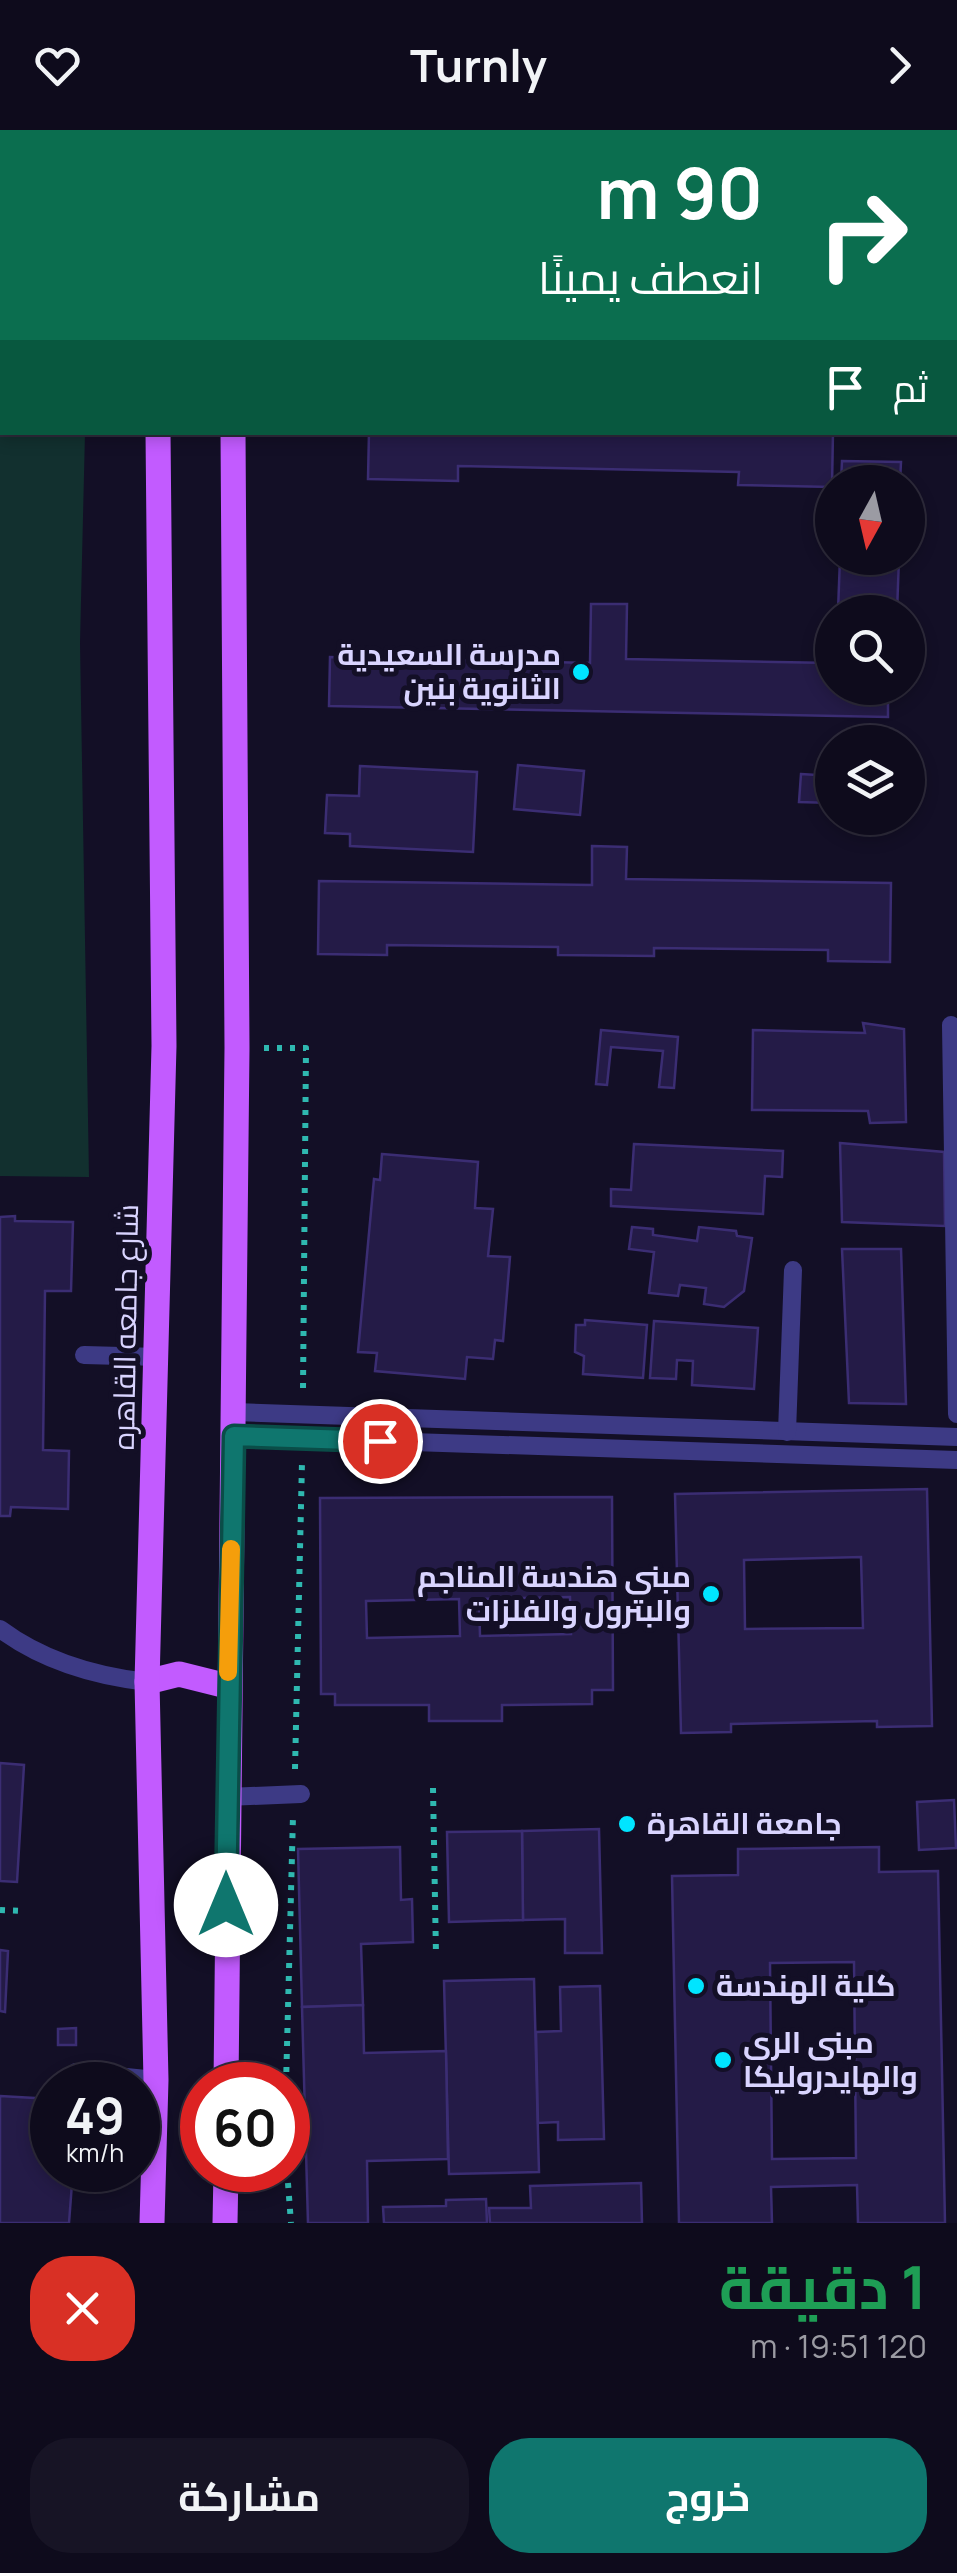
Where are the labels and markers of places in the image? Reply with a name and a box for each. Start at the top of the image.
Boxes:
place label: مدرسة السعيدية الثانوية بنين [337,633,561,708]
marker: مدرسة السعيدية الثانوية بنين [570,661,592,683]
pin [338,1399,423,1484]
place label: مبنى هندسة المناجم والبترول والفلزات [417,1555,691,1630]
marker: مبنى هندسة المناجم والبترول والفلزات [700,1583,722,1605]
place label: جامعة القاهرة [647,1802,842,1843]
marker: جامعة القاهرة [616,1813,638,1835]
place label: كلية الهندسة [716,1964,896,2005]
marker: كلية الهندسة [685,1975,707,1997]
place label: مبنى الرى والهايدروليكا [743,2021,918,2096]
marker: مبنى الرى والهايدروليكا [712,2049,734,2071]

